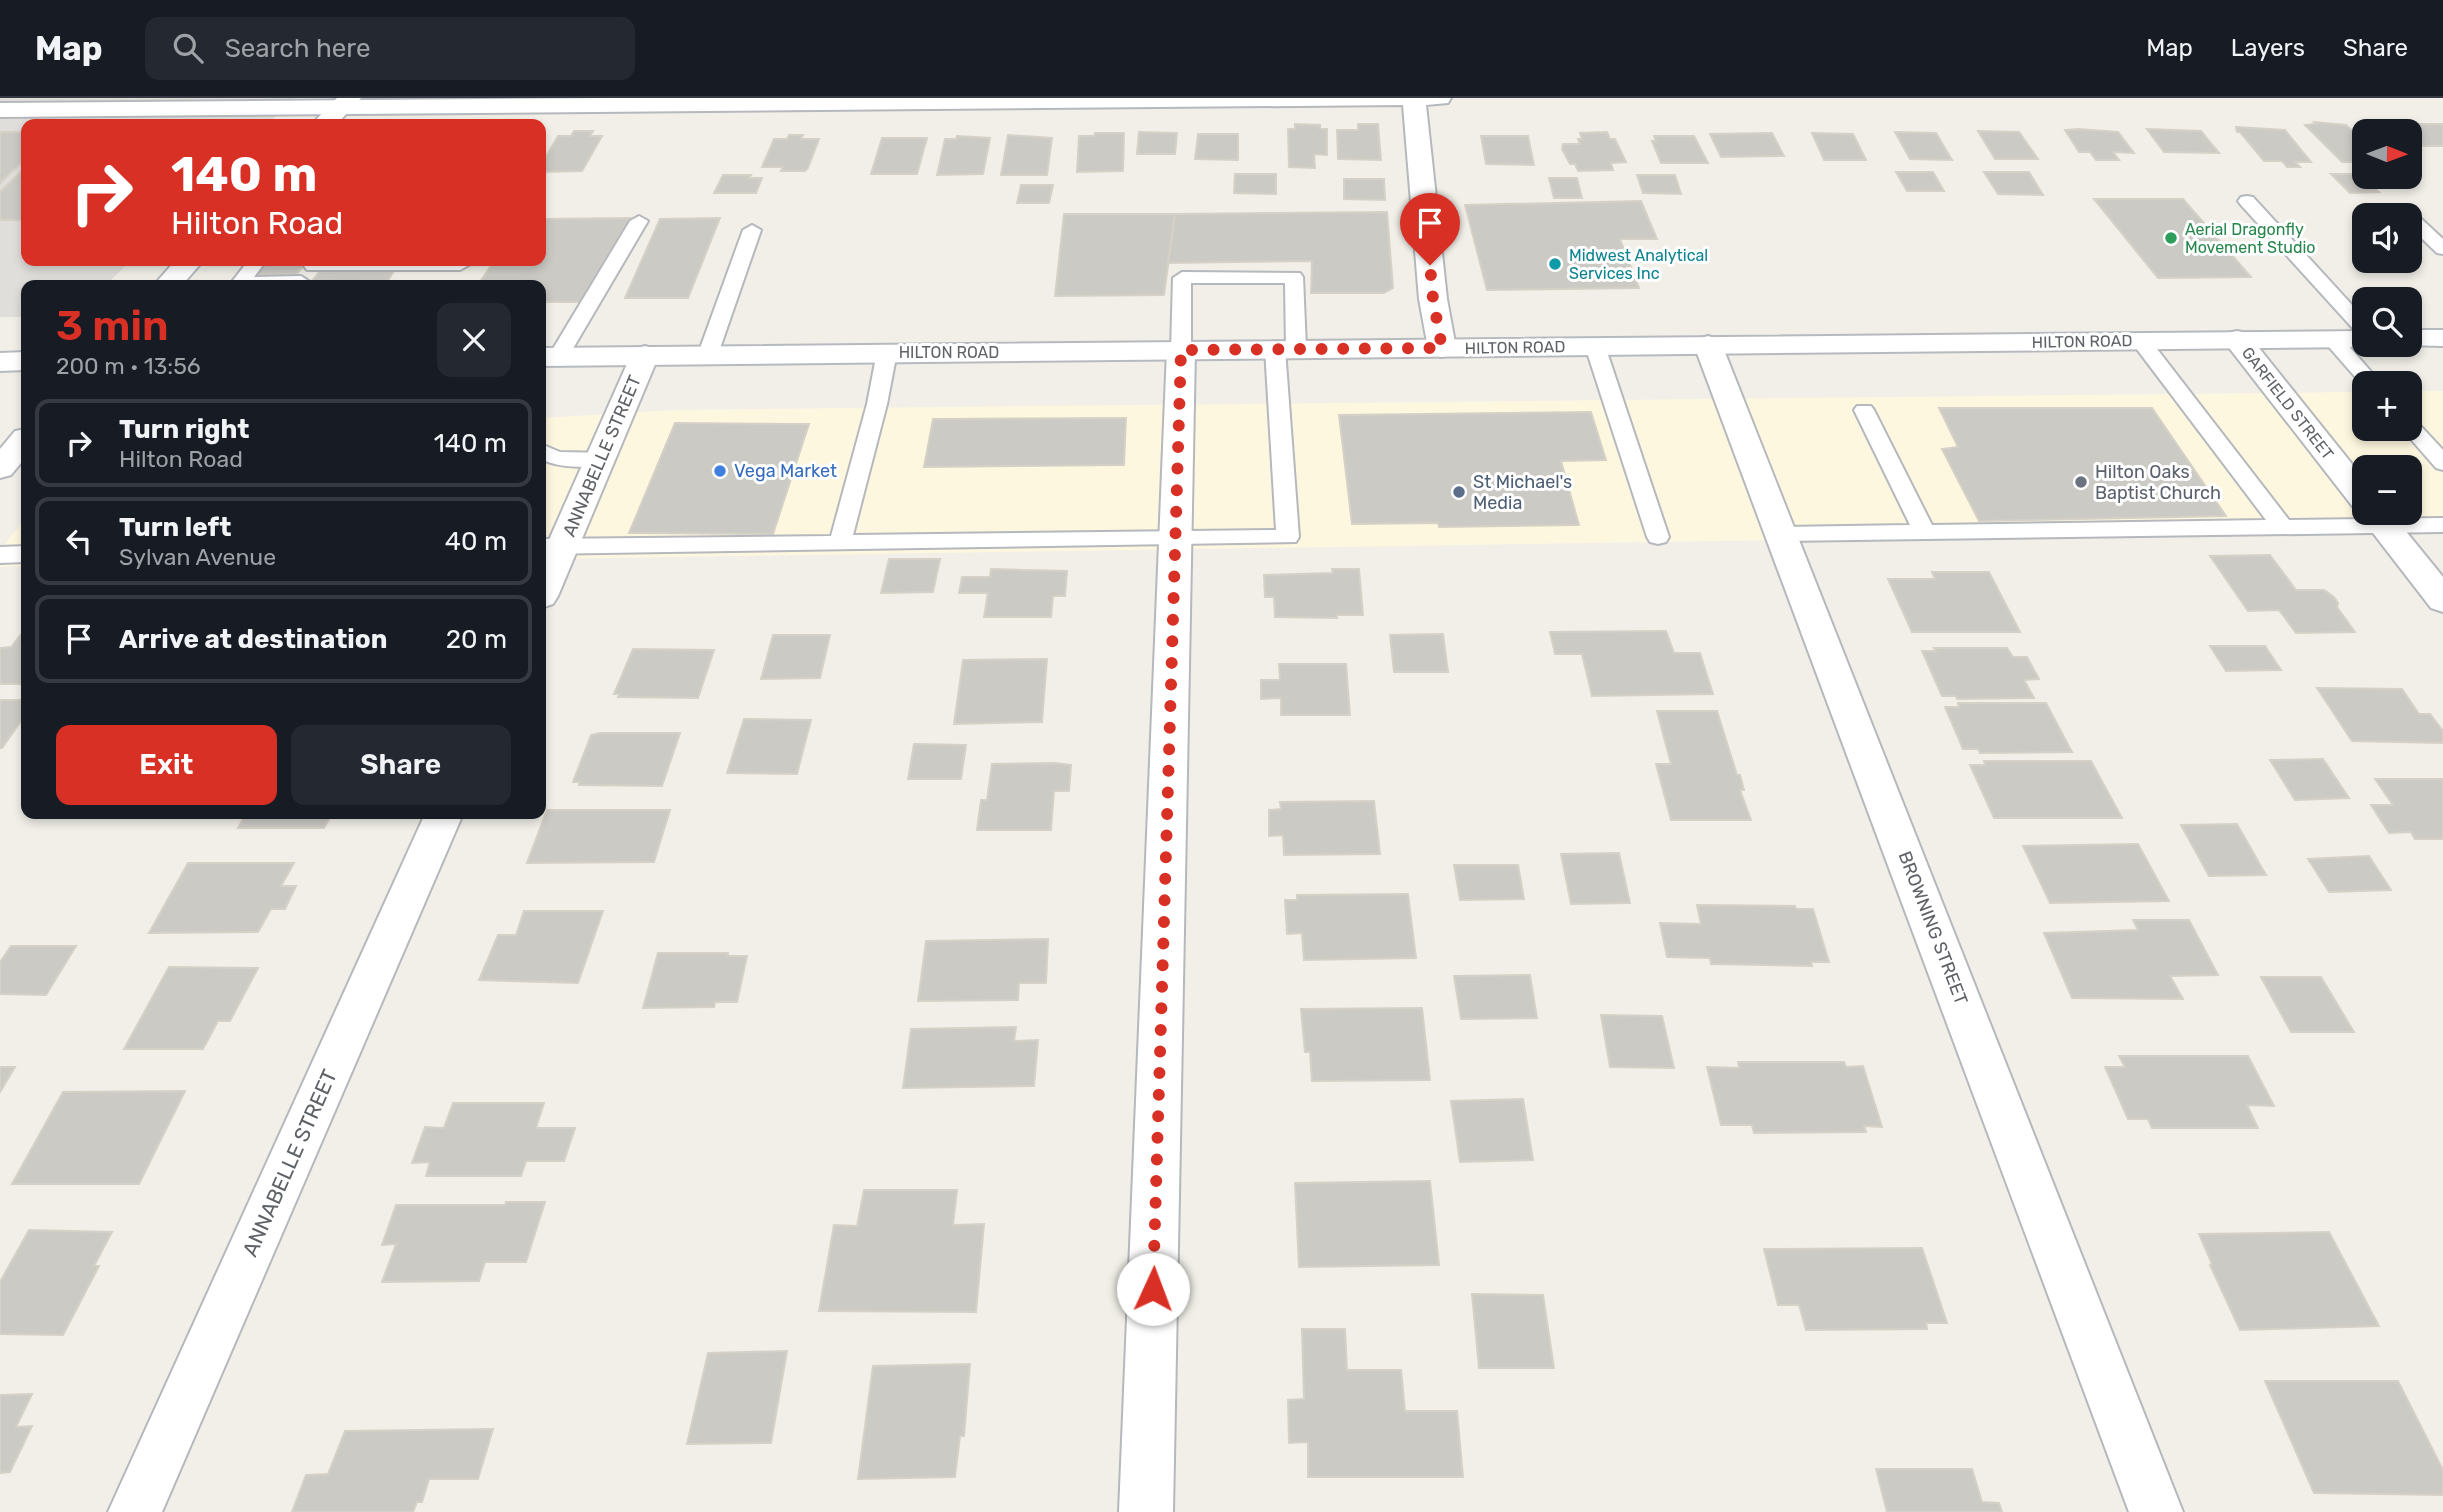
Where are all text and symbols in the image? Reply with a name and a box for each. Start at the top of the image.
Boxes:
search box [145,17,635,80]
text: Map [35,29,103,68]
icon: search [169,29,207,67]
text: Search here [225,33,370,64]
text: Map [2146,34,2193,62]
text: Layers [2231,34,2305,62]
text: Share [2343,34,2408,62]
north arrow [2352,119,2422,189]
map controls [2352,119,2422,525]
text: 140 m [171,145,317,203]
icon: right [56,147,147,238]
pin [1400,193,1460,265]
button: sound [2352,203,2422,273]
text: Hilton Road [171,204,343,242]
icon: arrive [1411,204,1449,242]
place label: Aerial Dragonfly Movement Studio [2185,220,2315,257]
marker: Aerial Dragonfly Movement Studio [2163,230,2179,246]
place label: Midwest Analytical Services Inc [1569,246,1708,283]
marker: Midwest Analytical Services Inc [1547,256,1563,272]
button: search [2352,287,2422,357]
text: 3 min [56,301,169,351]
button: close [437,303,511,377]
street label: HILTON ROAD [2032,331,2132,352]
street label: HILTON ROAD [1465,337,1565,358]
street label: HILTON ROAD [899,343,999,362]
street label: GARFIELD STREET [2238,343,2337,463]
text: 200 m · 13:56 [56,352,201,380]
button: + [2352,371,2422,441]
street label: ANNABELLE STREET [558,372,646,540]
text: Turn right [119,414,249,445]
icon: right [60,424,98,462]
text: 140 m [434,428,507,459]
text: Hilton Road [119,445,243,473]
button: − [2352,455,2422,525]
place label: Vega Market [734,460,837,482]
place label: Hilton Oaks Baptist Church [2095,461,2221,504]
marker: Vega Market [712,463,728,479]
place label: St Michael's Media [1473,471,1572,514]
marker: Hilton Oaks Baptist Church [2073,474,2089,490]
marker: St Michael's Media [1451,484,1467,500]
text: Turn left [119,512,231,543]
icon: left [60,522,98,560]
text: 40 m [445,526,507,557]
text: Sylvan Avenue [119,543,276,571]
icon: arrive [60,620,98,658]
text: Arrive at destination [119,624,387,655]
text: 20 m [446,624,507,655]
button: Exit [56,725,277,805]
button: Share [291,725,511,805]
street label: BROWNING STREET [1894,848,1972,1008]
street label: ANNABELLE STREET [237,1065,342,1260]
position arrow [1116,1252,1190,1326]

